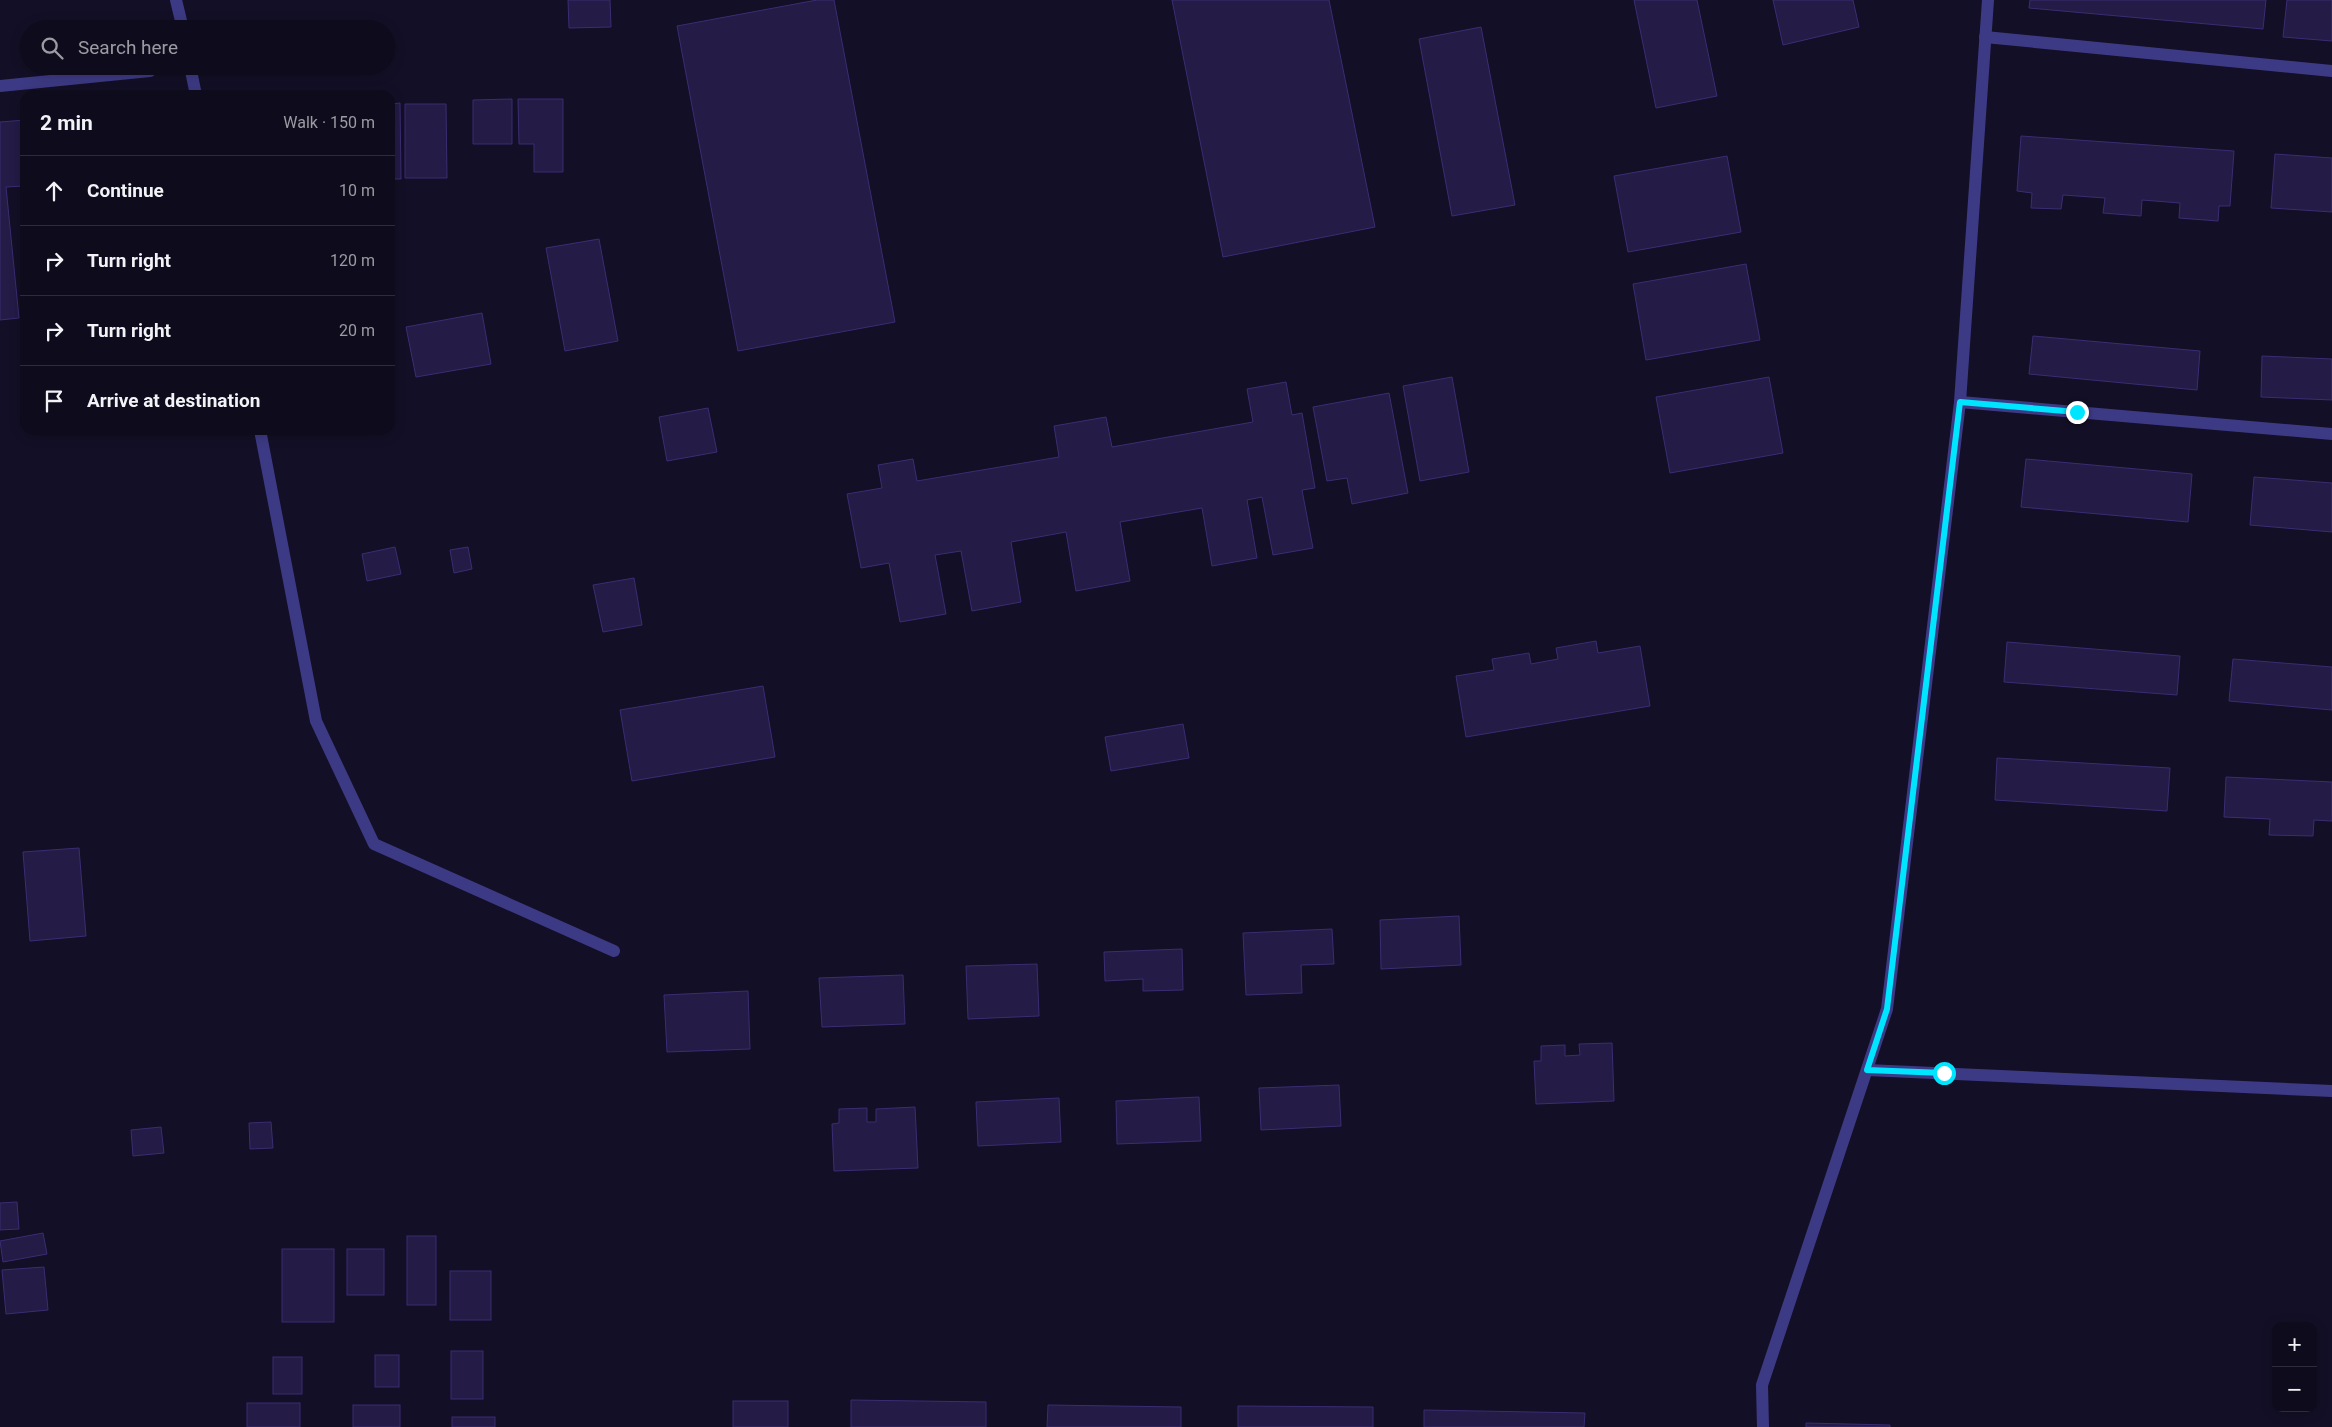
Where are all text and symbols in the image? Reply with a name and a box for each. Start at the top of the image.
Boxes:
search box [20,20,395,75]
icon: search [38,34,66,62]
text: Search here [78,36,178,59]
text: 2 min [40,111,93,135]
text: Walk · 150 m [283,113,375,132]
icon: ahead [40,177,68,205]
text: Continue [87,179,164,202]
text: 10 m [339,181,375,200]
icon: right [40,247,68,275]
text: Turn right [87,249,171,272]
text: 120 m [330,251,375,270]
icon: right [40,317,68,345]
text: Turn right [87,319,171,342]
text: 20 m [339,321,375,340]
icon: arrive [40,387,68,415]
text: Arrive at destination [87,389,260,412]
route end [2066,401,2089,424]
route start [1933,1062,1956,1085]
map controls [2272,1322,2317,1412]
button: + [2272,1322,2317,1367]
button: − [2272,1367,2317,1412]

